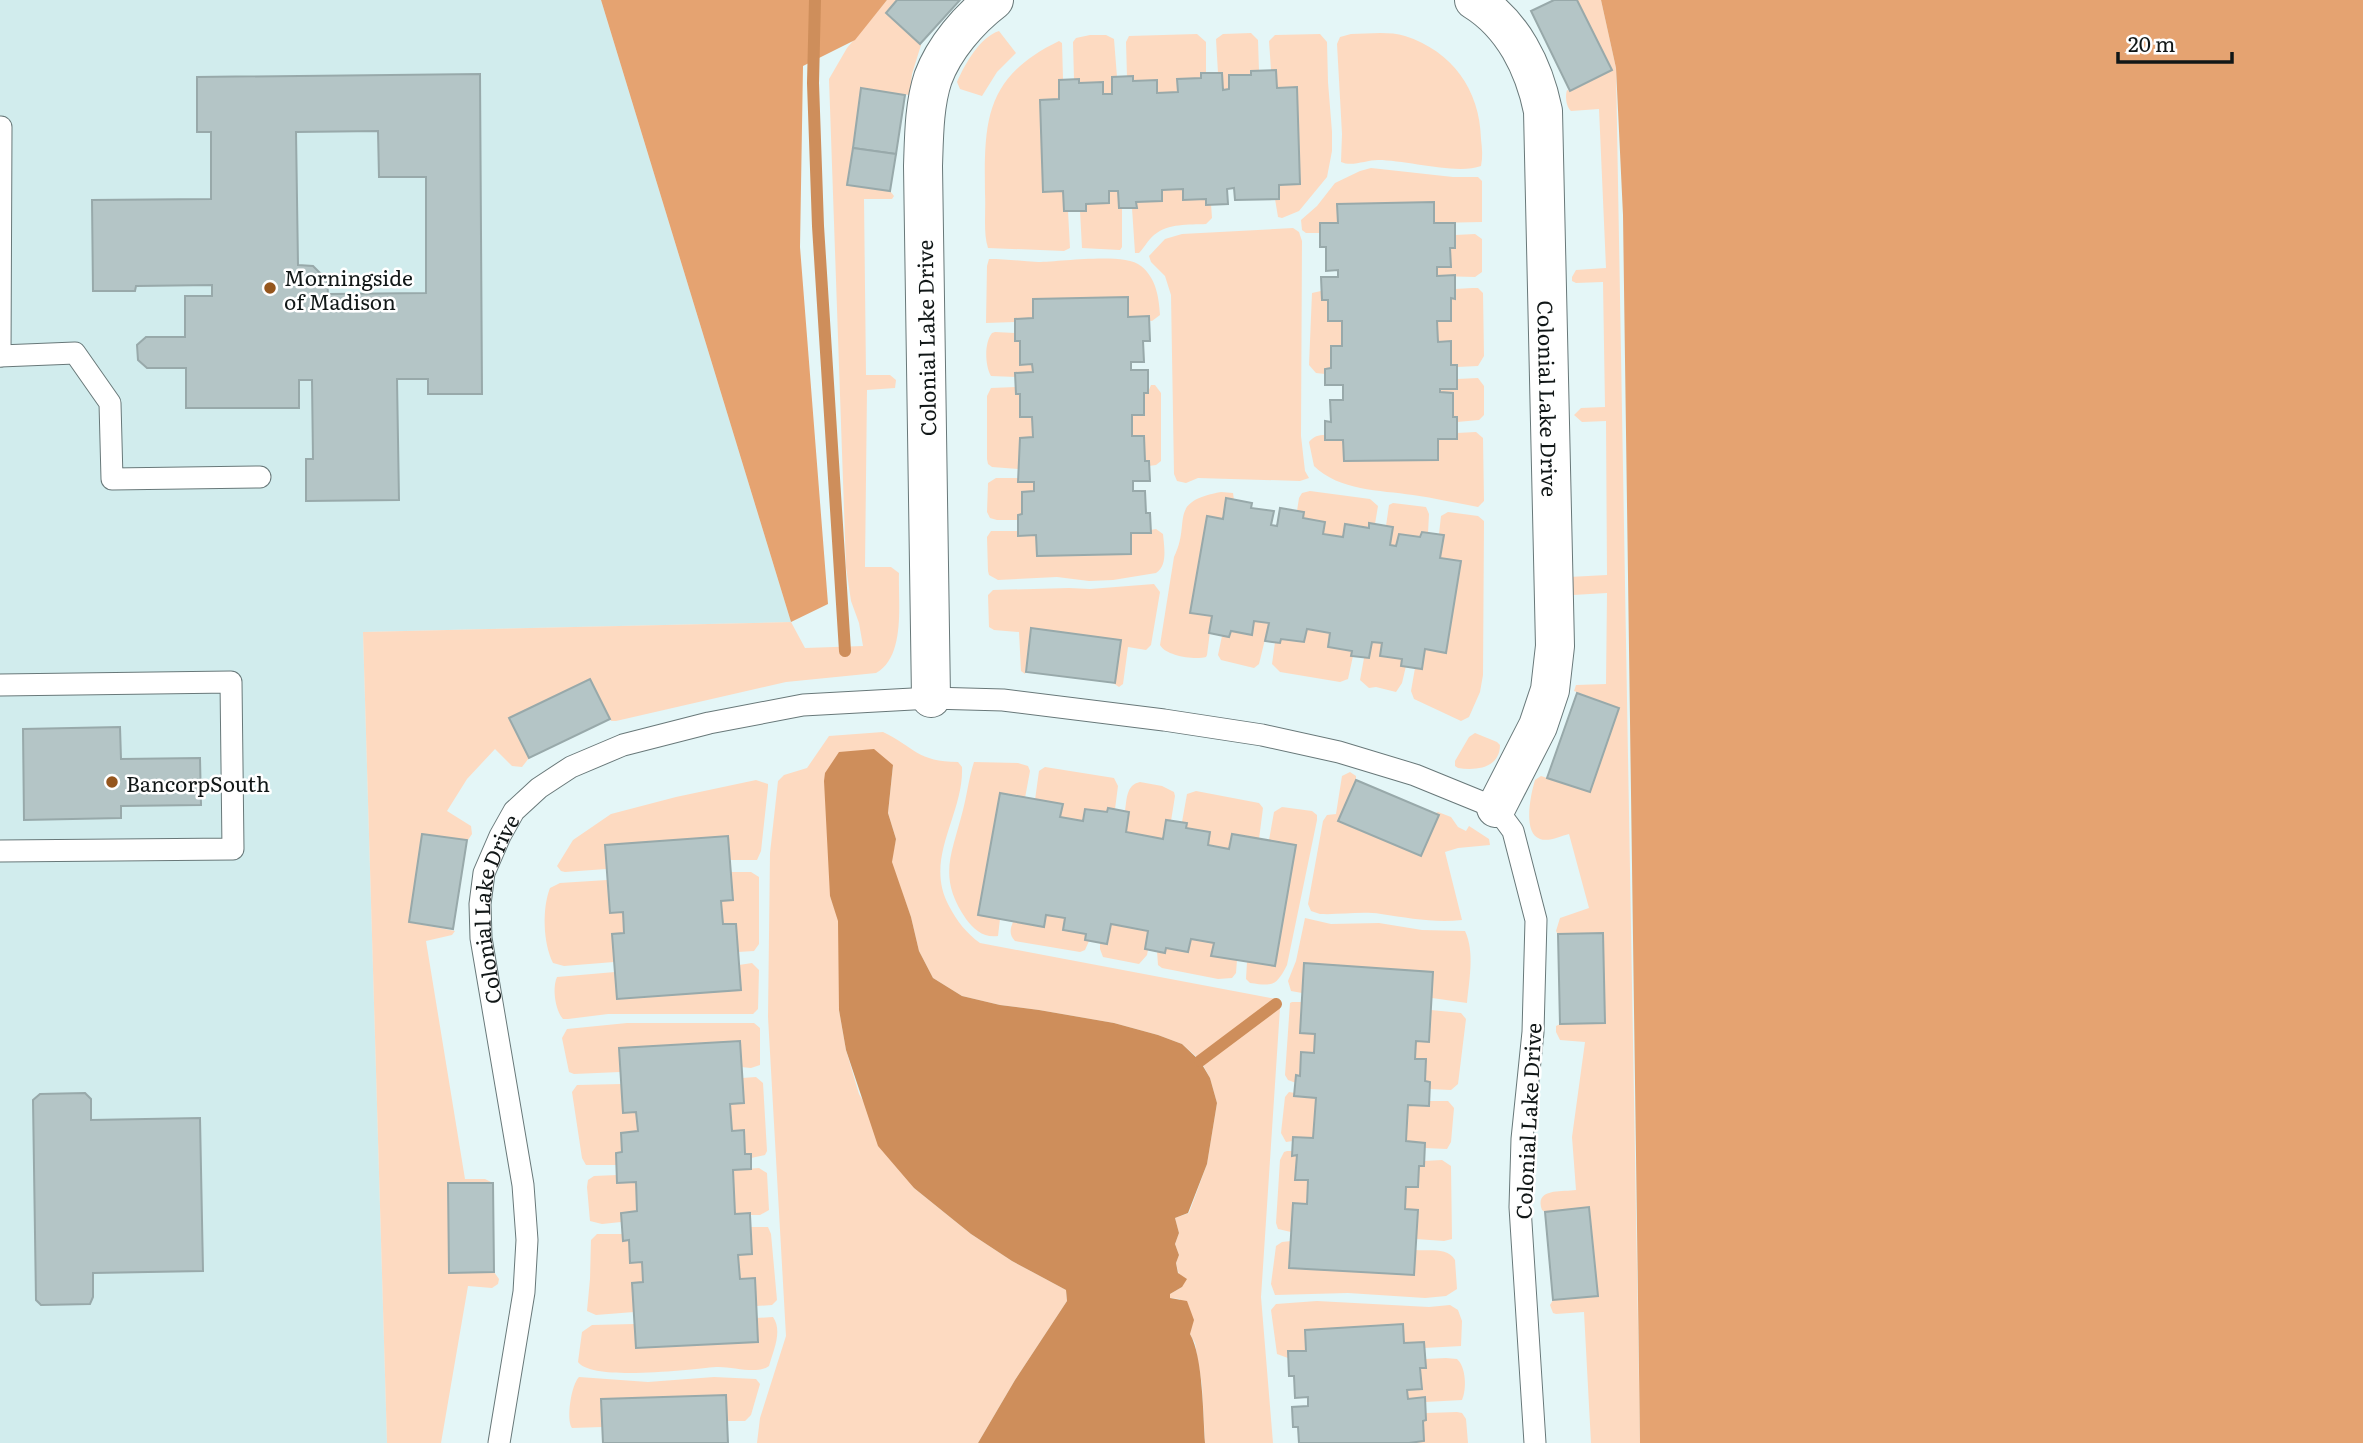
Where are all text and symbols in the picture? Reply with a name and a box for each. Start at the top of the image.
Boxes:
scale bar [2118,21,2232,65]
text: 20 m [2128,27,2175,58]
street label: Colonial Lake Drive [908,239,942,437]
place label: Morningside of Madison [284,261,413,316]
marker: Morningside of Madison [262,280,278,296]
street label: Colonial Lake Drive [1532,300,1567,497]
place label: BancorpSouth [126,767,270,798]
marker: BancorpSouth [104,774,120,790]
street label: Colonial Lake Drive [464,807,525,1007]
street label: Colonial Lake Drive [1506,1022,1548,1220]

